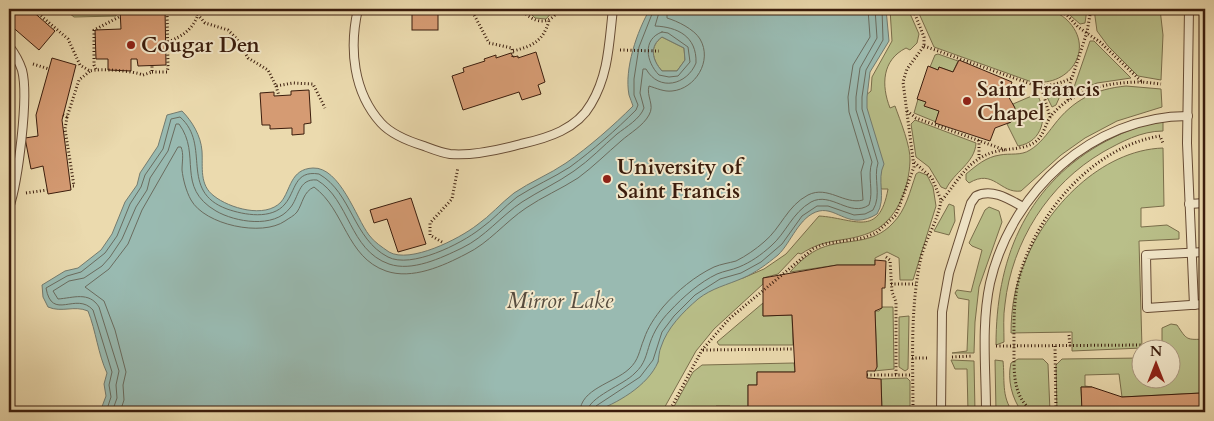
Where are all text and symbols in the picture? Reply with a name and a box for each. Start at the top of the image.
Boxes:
place label: Cougar Den [141,31,260,60]
marker: Cougar Den [125,39,137,51]
place label: Saint Francis Chapel [977,75,1100,128]
marker: Saint Francis Chapel [961,95,973,107]
place label: University of Saint Francis [617,153,745,206]
marker: University of Saint Francis [601,173,613,185]
water label: Mirror Lake [507,286,614,316]
north arrow [1132,338,1182,388]
text: N [1150,342,1162,361]

